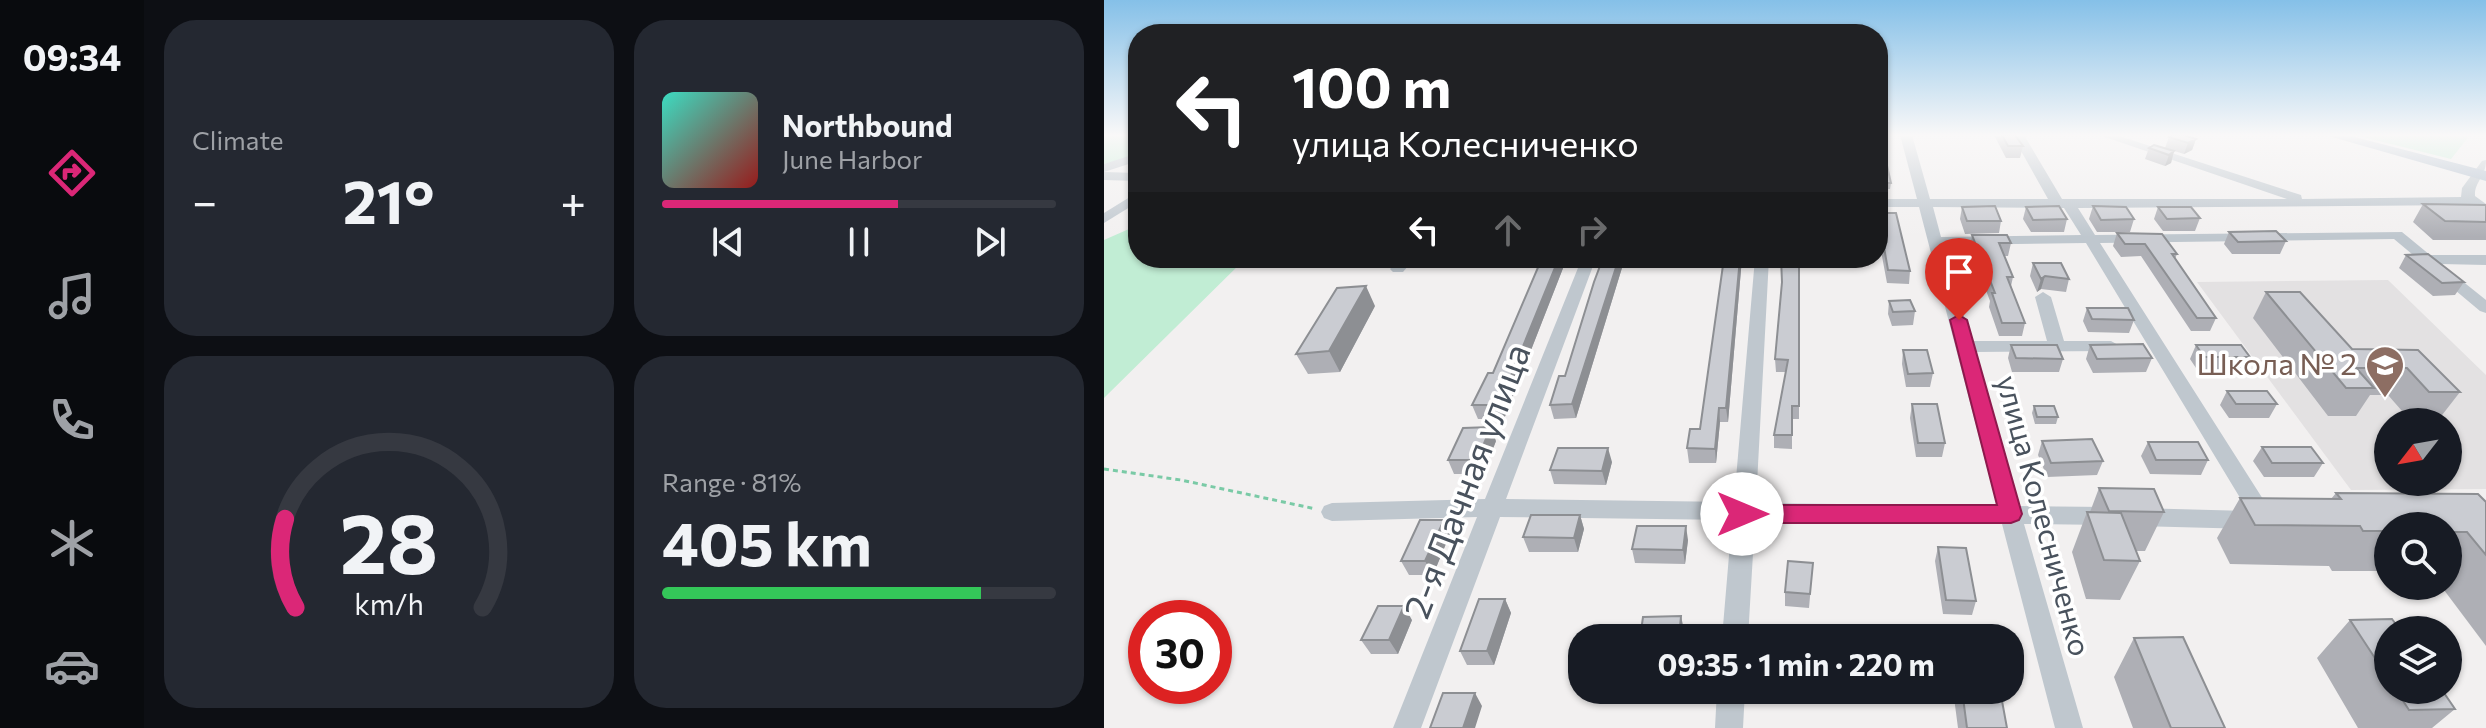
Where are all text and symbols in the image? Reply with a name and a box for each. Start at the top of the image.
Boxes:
text: 09:34 [23,34,121,78]
text: 100 m [1292,51,1451,120]
icon: left [1160,56,1264,160]
text: Northbound [782,106,953,143]
text: улица Колесниченко [1292,120,1639,164]
text: Climate [192,124,284,155]
text: June Harbor [782,143,922,174]
icon: directions [44,145,100,201]
text: 21° [343,163,435,236]
text: − [192,173,217,227]
text: + [560,173,586,227]
icon: left [1402,208,1446,252]
icon: ahead [1486,208,1530,252]
icon: right [1570,208,1614,252]
icon: previous [706,220,750,264]
icon: pause [837,220,881,264]
icon: next [968,220,1012,264]
pin [1925,238,1993,320]
icon: arrive [1937,250,1981,294]
icon: music [44,268,100,324]
street label: 2-я Дачная улица [1393,337,1538,624]
place label: Школа № 2 [2196,344,2357,381]
school or university icon: Школа № 2 [2364,344,2406,399]
street label: улица Колесниченко [1990,371,2101,660]
icon: phone [44,392,100,448]
north arrow [2374,408,2462,496]
map controls [2374,408,2462,704]
text: Range · 81% [662,466,801,497]
position arrow [1700,472,1784,556]
text: 28 [340,489,438,591]
text: 405 km [662,505,872,578]
button: search [2374,512,2462,600]
icon: climate [44,515,100,571]
text: km/h [354,586,424,621]
speed limit sign: 30 [1128,600,1232,704]
button: layers [2374,616,2462,704]
icon: car [44,638,100,694]
text: 09:35 · 1 min · 220 m [1657,645,1935,682]

